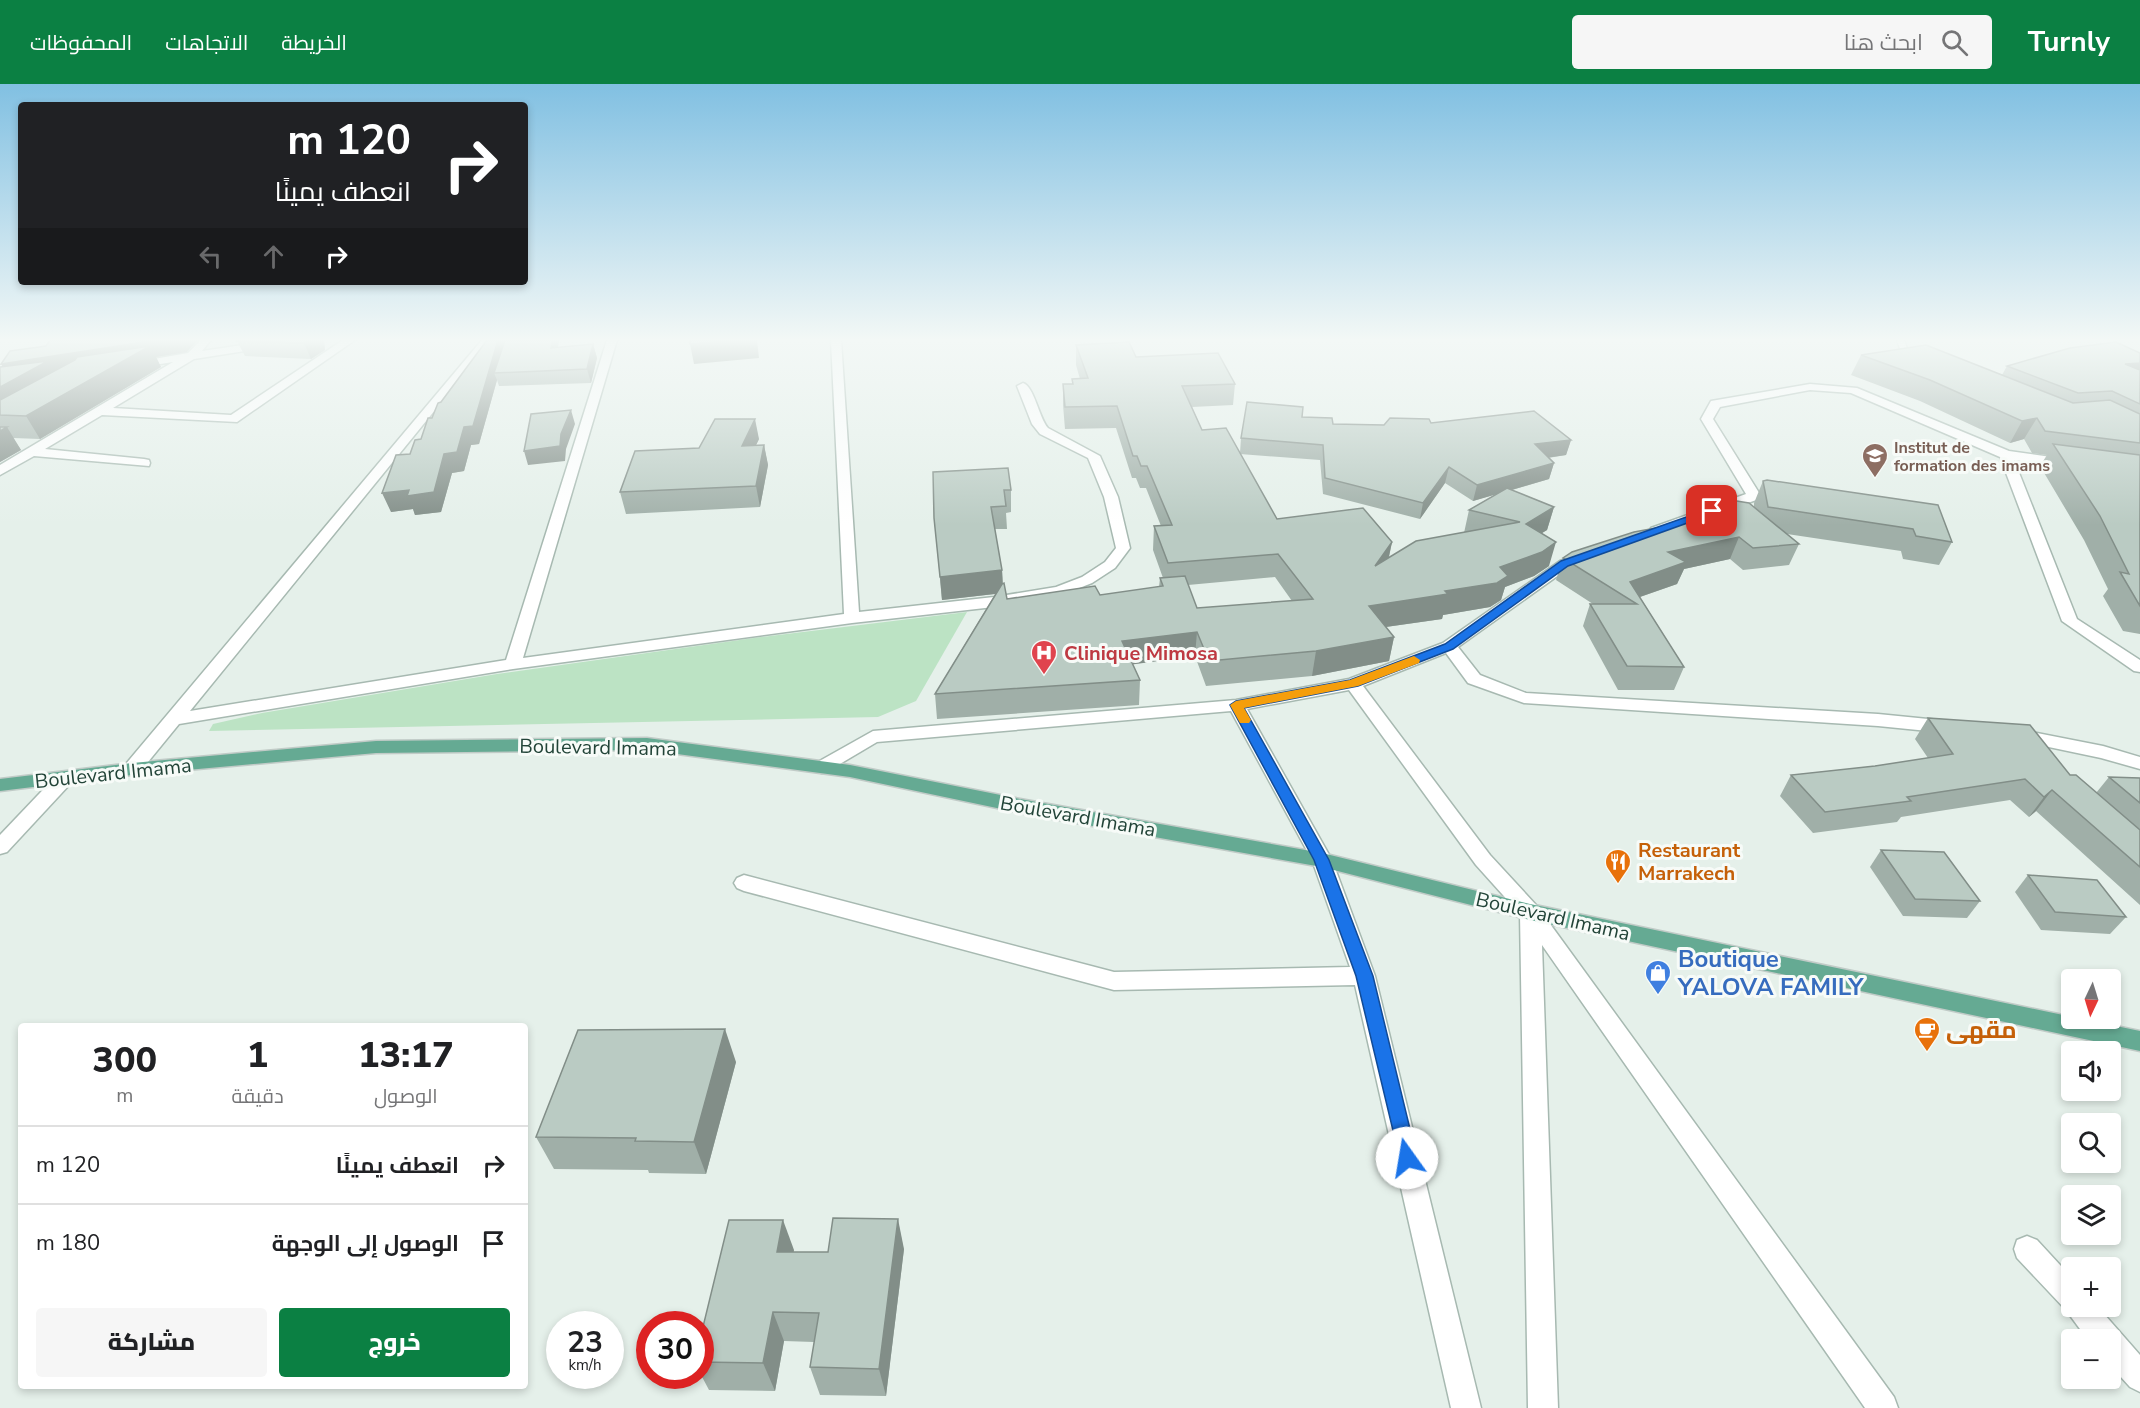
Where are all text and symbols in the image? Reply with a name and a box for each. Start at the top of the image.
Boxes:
search box [1572,15,1992,69]
text: Turnly [2028,23,2110,61]
icon: search [1938,26,1971,59]
text: ابحث هنا [1844,28,1923,58]
text: المحفوظات [30,29,132,57]
text: الاتجاهات [165,29,248,57]
text: الخريطة [281,29,347,57]
text: 120 m [287,112,411,169]
icon: right [432,126,510,204]
text: انعطف يمينًا [274,174,411,211]
icon: left [194,240,227,273]
icon: ahead [257,240,290,273]
icon: right [320,240,353,273]
place label: Institut de formation des imams [1894,437,2050,477]
school or university icon: Institut de formation des imams [1860,441,1890,479]
pin [1686,485,1737,536]
icon: arrive [1695,494,1728,527]
hospital icon: Clinique Mimosa [1029,638,1059,676]
place label: Clinique Mimosa [1064,640,1218,667]
street label: Boulevard Imama [519,733,677,762]
street label: Boulevard Imama [33,752,193,795]
street label: Boulevard Imama [998,790,1158,843]
place label: Restaurant Marrakech [1638,837,1741,887]
restaurant icon: Restaurant Marrakech [1603,847,1633,885]
street label: Boulevard Imama [1473,886,1633,947]
place label: Boutique YALOVA FAMILY [1677,943,1864,1003]
shop icon: Boutique YALOVA FAMILY [1643,958,1673,996]
north arrow [2061,969,2121,1029]
map controls [2061,969,2121,1389]
place label: مقهى [1946,1014,2017,1046]
cafe icon: مقهى [1912,1015,1942,1053]
text: 1 [247,1031,268,1080]
text: 13:17 [358,1031,454,1080]
text: 300 [92,1036,157,1085]
button: sound [2061,1041,2121,1101]
text: m [116,1082,133,1109]
text: دقيقة [232,1083,284,1110]
text: الوصول [374,1083,438,1110]
button: search [2061,1113,2121,1173]
position arrow [1375,1126,1439,1190]
icon: right [477,1149,510,1182]
text: 120 m [36,1150,100,1180]
text: انعطف يمينًا [336,1151,459,1181]
button: layers [2061,1185,2121,1245]
icon: arrive [477,1227,510,1260]
text: 180 m [36,1228,100,1258]
text: الوصول إلى الوجهة [272,1229,459,1259]
button: + [2061,1257,2121,1317]
button: مشاركة [36,1308,267,1377]
button: خروج [279,1308,510,1377]
speed limit sign: 30 [636,1311,714,1389]
text: 23 [567,1322,603,1363]
button: − [2061,1329,2121,1389]
text: km/h [568,1355,602,1375]

